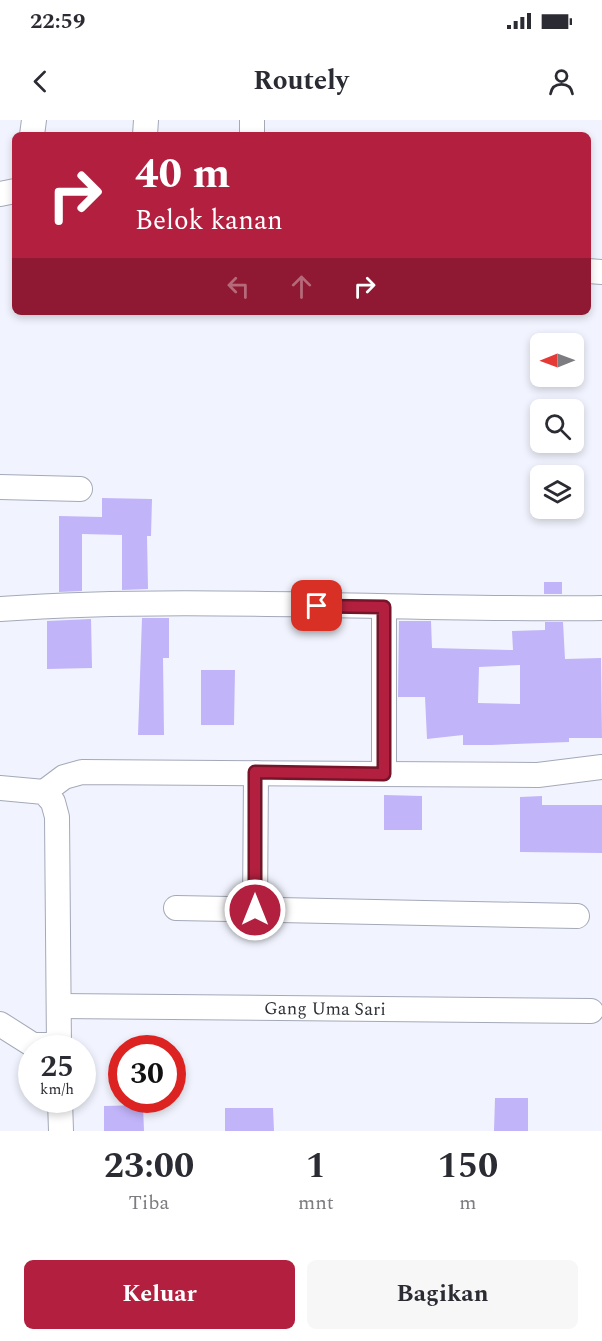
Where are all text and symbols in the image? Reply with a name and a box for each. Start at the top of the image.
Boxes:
text: 22:59 [30,5,85,38]
text: Routely [253,60,349,102]
icon: back [24,65,57,98]
icon: person [545,65,578,98]
text: 40 m [135,143,230,206]
icon: right [36,156,114,234]
text: Belok kanan [135,200,283,242]
icon: left [222,270,255,303]
icon: ahead [285,270,318,303]
icon: right [348,270,381,303]
north arrow [530,333,584,387]
map controls [530,333,584,519]
button: search [530,399,584,453]
button: layers [530,465,584,519]
pin [291,580,342,631]
icon: arrive [300,589,333,622]
position arrow [223,878,287,942]
street label: Gang Uma Sari [264,995,386,1023]
speed limit sign: 30 [108,1035,186,1113]
text: 25 [40,1044,74,1090]
text: km/h [40,1078,74,1101]
text: 23:00 [104,1139,194,1194]
text: 1 [306,1139,326,1194]
text: 150 [438,1139,498,1194]
text: Tiba [129,1188,169,1218]
text: mnt [298,1188,334,1218]
text: m [459,1188,477,1218]
button: Keluar [24,1260,295,1329]
button: Bagikan [307,1260,578,1329]

